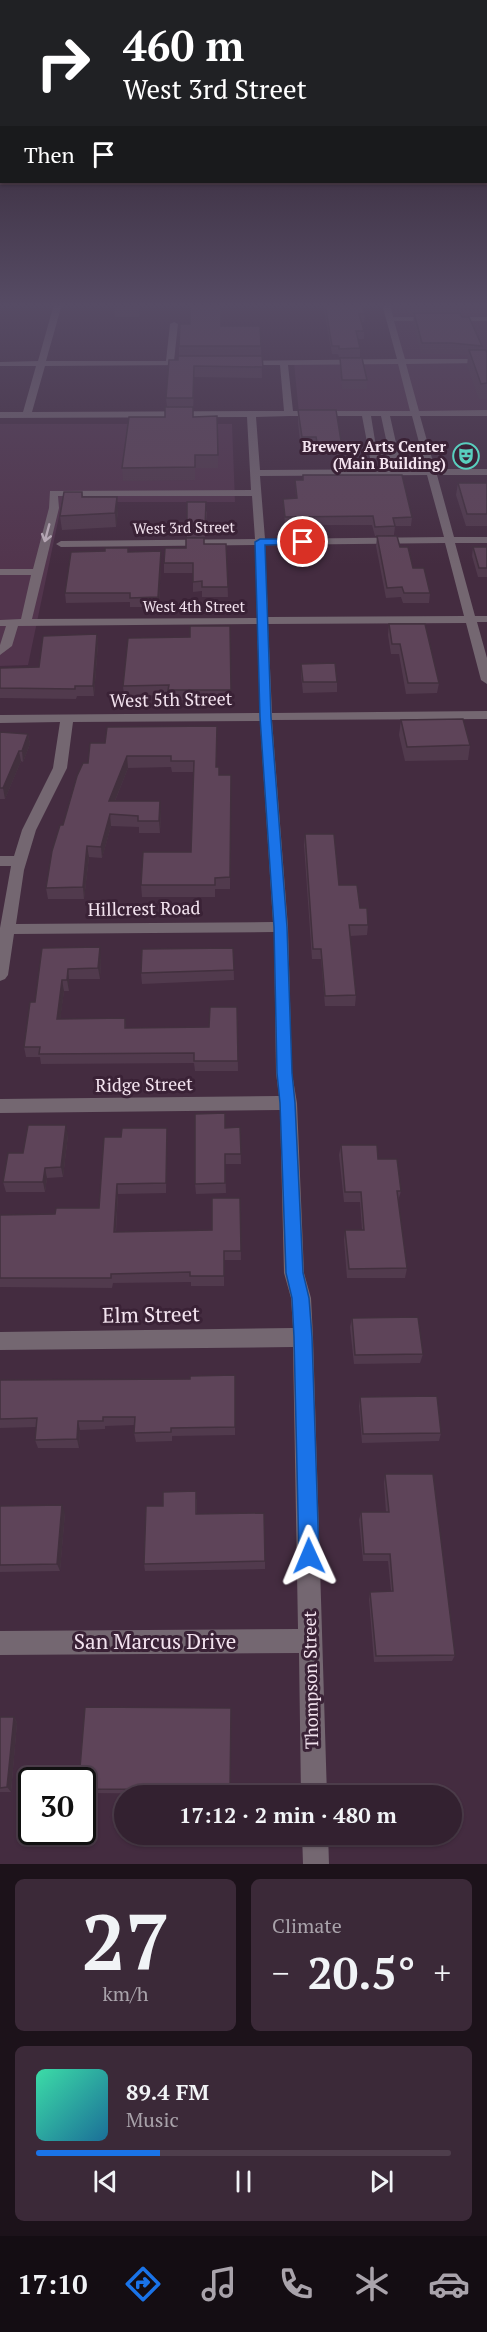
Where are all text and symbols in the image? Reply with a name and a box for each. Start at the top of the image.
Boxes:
text: 460 m [123,17,244,73]
icon: right [24,24,102,102]
text: West 3rd Street [123,71,307,107]
icon: arrive [87,138,120,171]
text: Then [24,140,75,169]
place label: Brewery Arts Center (Main Building) [302,436,447,473]
theatre icon: Brewery Arts Center (Main Building) [451,441,481,471]
street label: West 3rd Street [133,516,236,538]
pin [277,516,328,567]
one-way arrow [41,523,53,542]
icon: arrive [286,525,319,558]
street label: West 4th Street [143,596,246,616]
street label: West 5th Street [109,686,233,712]
street label: Hillcrest Road [87,895,201,921]
street label: Ridge Street [95,1071,193,1097]
street label: Elm Street [102,1299,200,1329]
position arrow [277,1524,341,1588]
street label: Thompson Street [297,1610,323,1749]
street label: San Marcus Drive [74,1627,236,1655]
speed limit sign: 30 [18,1767,96,1845]
text: 17:12 · 2 min · 480 m [179,1800,397,1829]
text: 27 [81,1889,170,1992]
text: Climate [272,1912,342,1939]
text: 20.5° [307,1942,416,2002]
text: − [272,1951,290,1994]
text: + [433,1951,451,1994]
text: km/h [102,1980,149,2007]
text: 89.4 FM [126,2077,209,2106]
text: Music [126,2106,179,2133]
icon: previous [89,2165,122,2198]
icon: pause [227,2165,260,2198]
icon: next [365,2165,398,2198]
icon: directions [122,2263,164,2305]
icon: music [198,2263,240,2305]
icon: phone [275,2263,317,2305]
icon: climate [351,2263,393,2305]
icon: car [428,2263,470,2305]
text: 17:10 [17,2266,88,2302]

